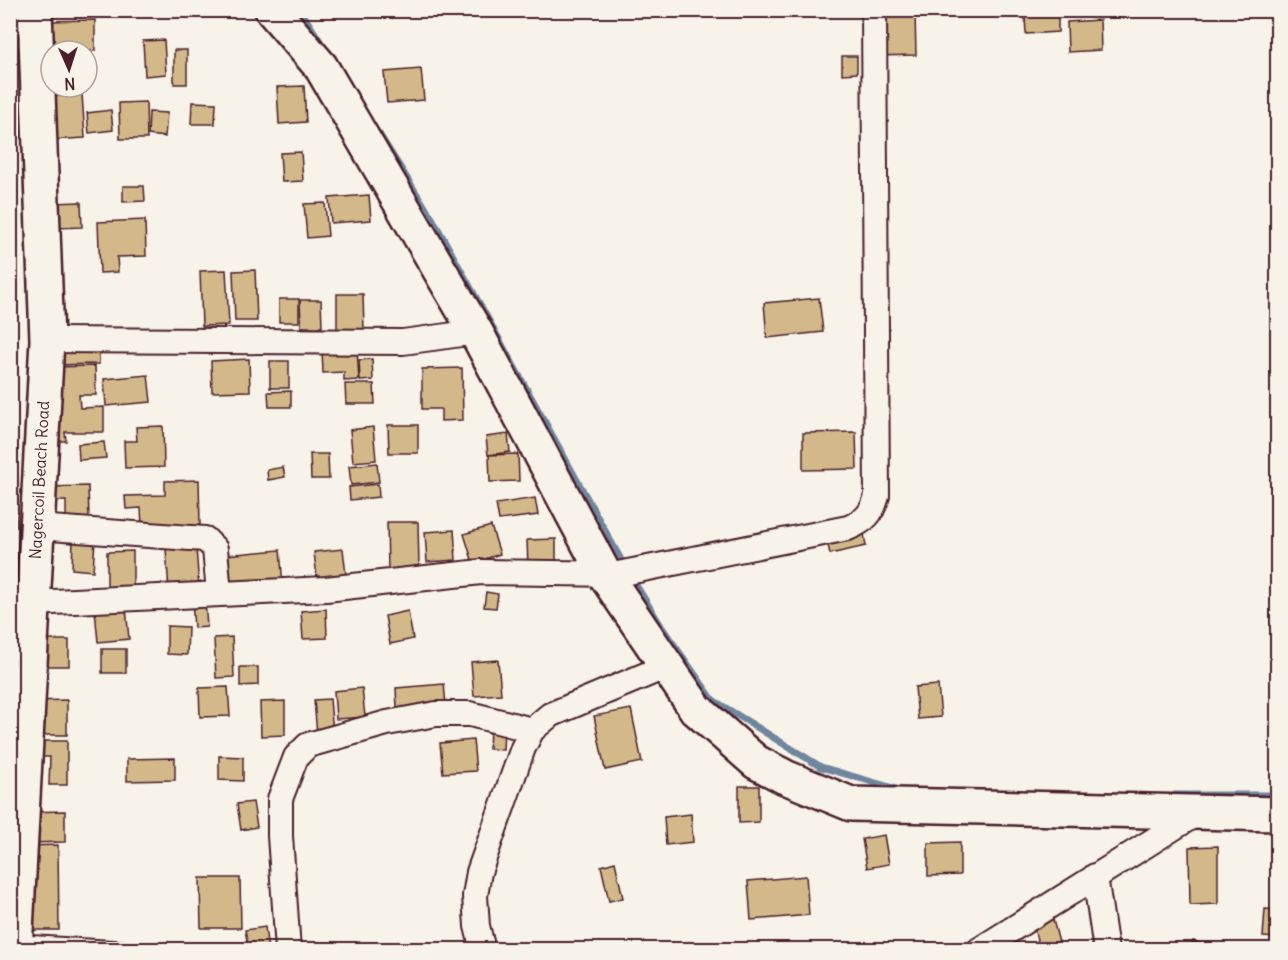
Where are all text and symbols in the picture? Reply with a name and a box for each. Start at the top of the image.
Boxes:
north arrow [39,39,99,99]
text: N [64,74,76,94]
street label: Nagercoil Beach Road [25,400,53,560]

